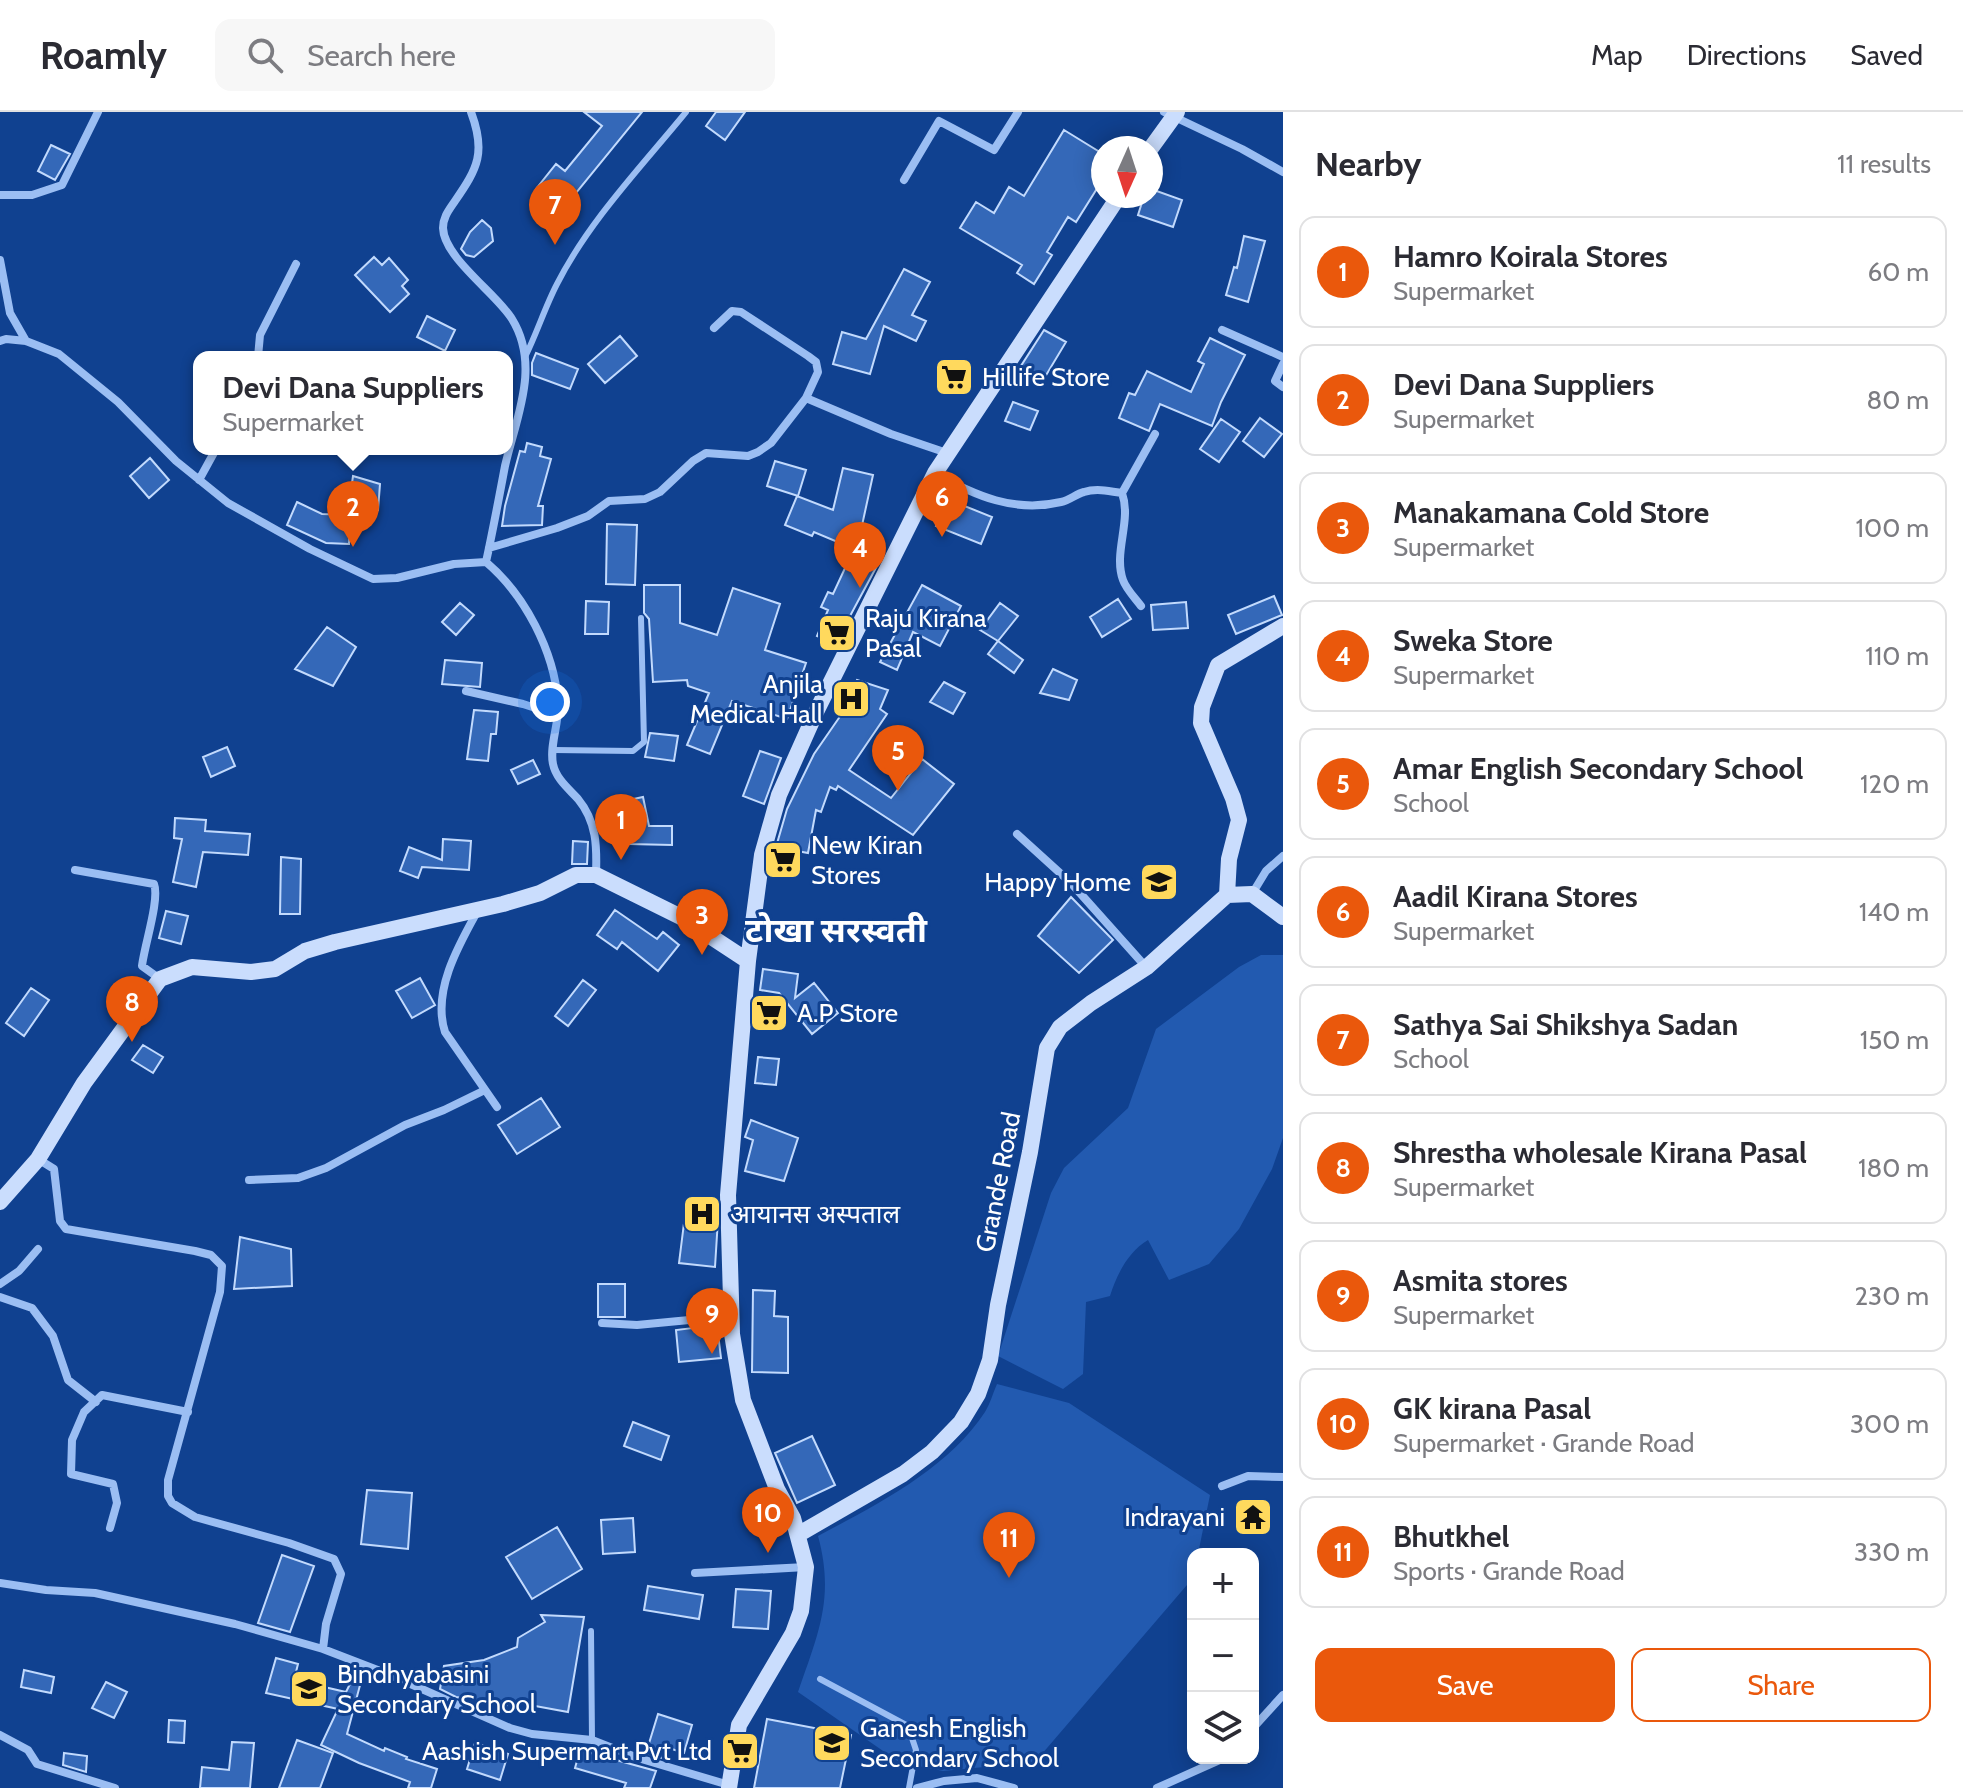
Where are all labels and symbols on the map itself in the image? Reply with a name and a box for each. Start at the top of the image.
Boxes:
north arrow [1091,136,1163,208]
pin: 7 [529,179,581,245]
supermarket icon: Hillife Store [933,356,975,398]
place label: Hillife Store [982,361,1110,393]
pin: 6 [916,471,968,537]
pin: 2 [327,481,379,547]
pin: 4 [834,522,886,588]
place label: Raju Kirana Pasal [865,602,987,664]
supermarket icon: Raju Kirana Pasal [816,612,858,654]
place label: Anjila Medical Hall [690,668,824,730]
hospital icon: Anjila Medical Hall [830,678,872,720]
your location [530,682,570,722]
pin: 5 [872,725,924,791]
pin: 1 [595,794,647,860]
place label: New Kiran Stores [811,829,923,891]
supermarket icon: New Kiran Stores [762,839,804,881]
school or university icon: Happy Home [1138,861,1180,903]
place label: Happy Home [984,866,1131,898]
pin: 3 [676,889,728,955]
district label: टोखा सरस्वती [745,909,928,951]
pin: 8 [106,976,158,1042]
supermarket icon: A.P Store [748,992,790,1034]
place label: A.P Store [797,997,898,1029]
street label: Grande Road [969,1109,1027,1255]
hospital icon: आयानस अस्पताल [681,1193,723,1235]
place label: आयानस अस्पताल [730,1198,901,1230]
pin: 9 [686,1288,738,1354]
pin: 10 [742,1487,794,1553]
temple icon: Indrayani [1232,1496,1274,1538]
place label: Indrayani [1124,1501,1225,1533]
pin: 11 [983,1512,1035,1578]
place label: Bindhyabasini Secondary School [337,1658,536,1720]
school or university icon: Bindhyabasini Secondary School [288,1668,330,1710]
place label: Ganesh English Secondary School [860,1712,1059,1774]
school or university icon: Ganesh English Secondary School [811,1722,853,1764]
supermarket icon: Aashish Supermart Pvt Ltd [719,1730,761,1772]
place label: Aashish Supermart Pvt Ltd [422,1735,712,1767]

